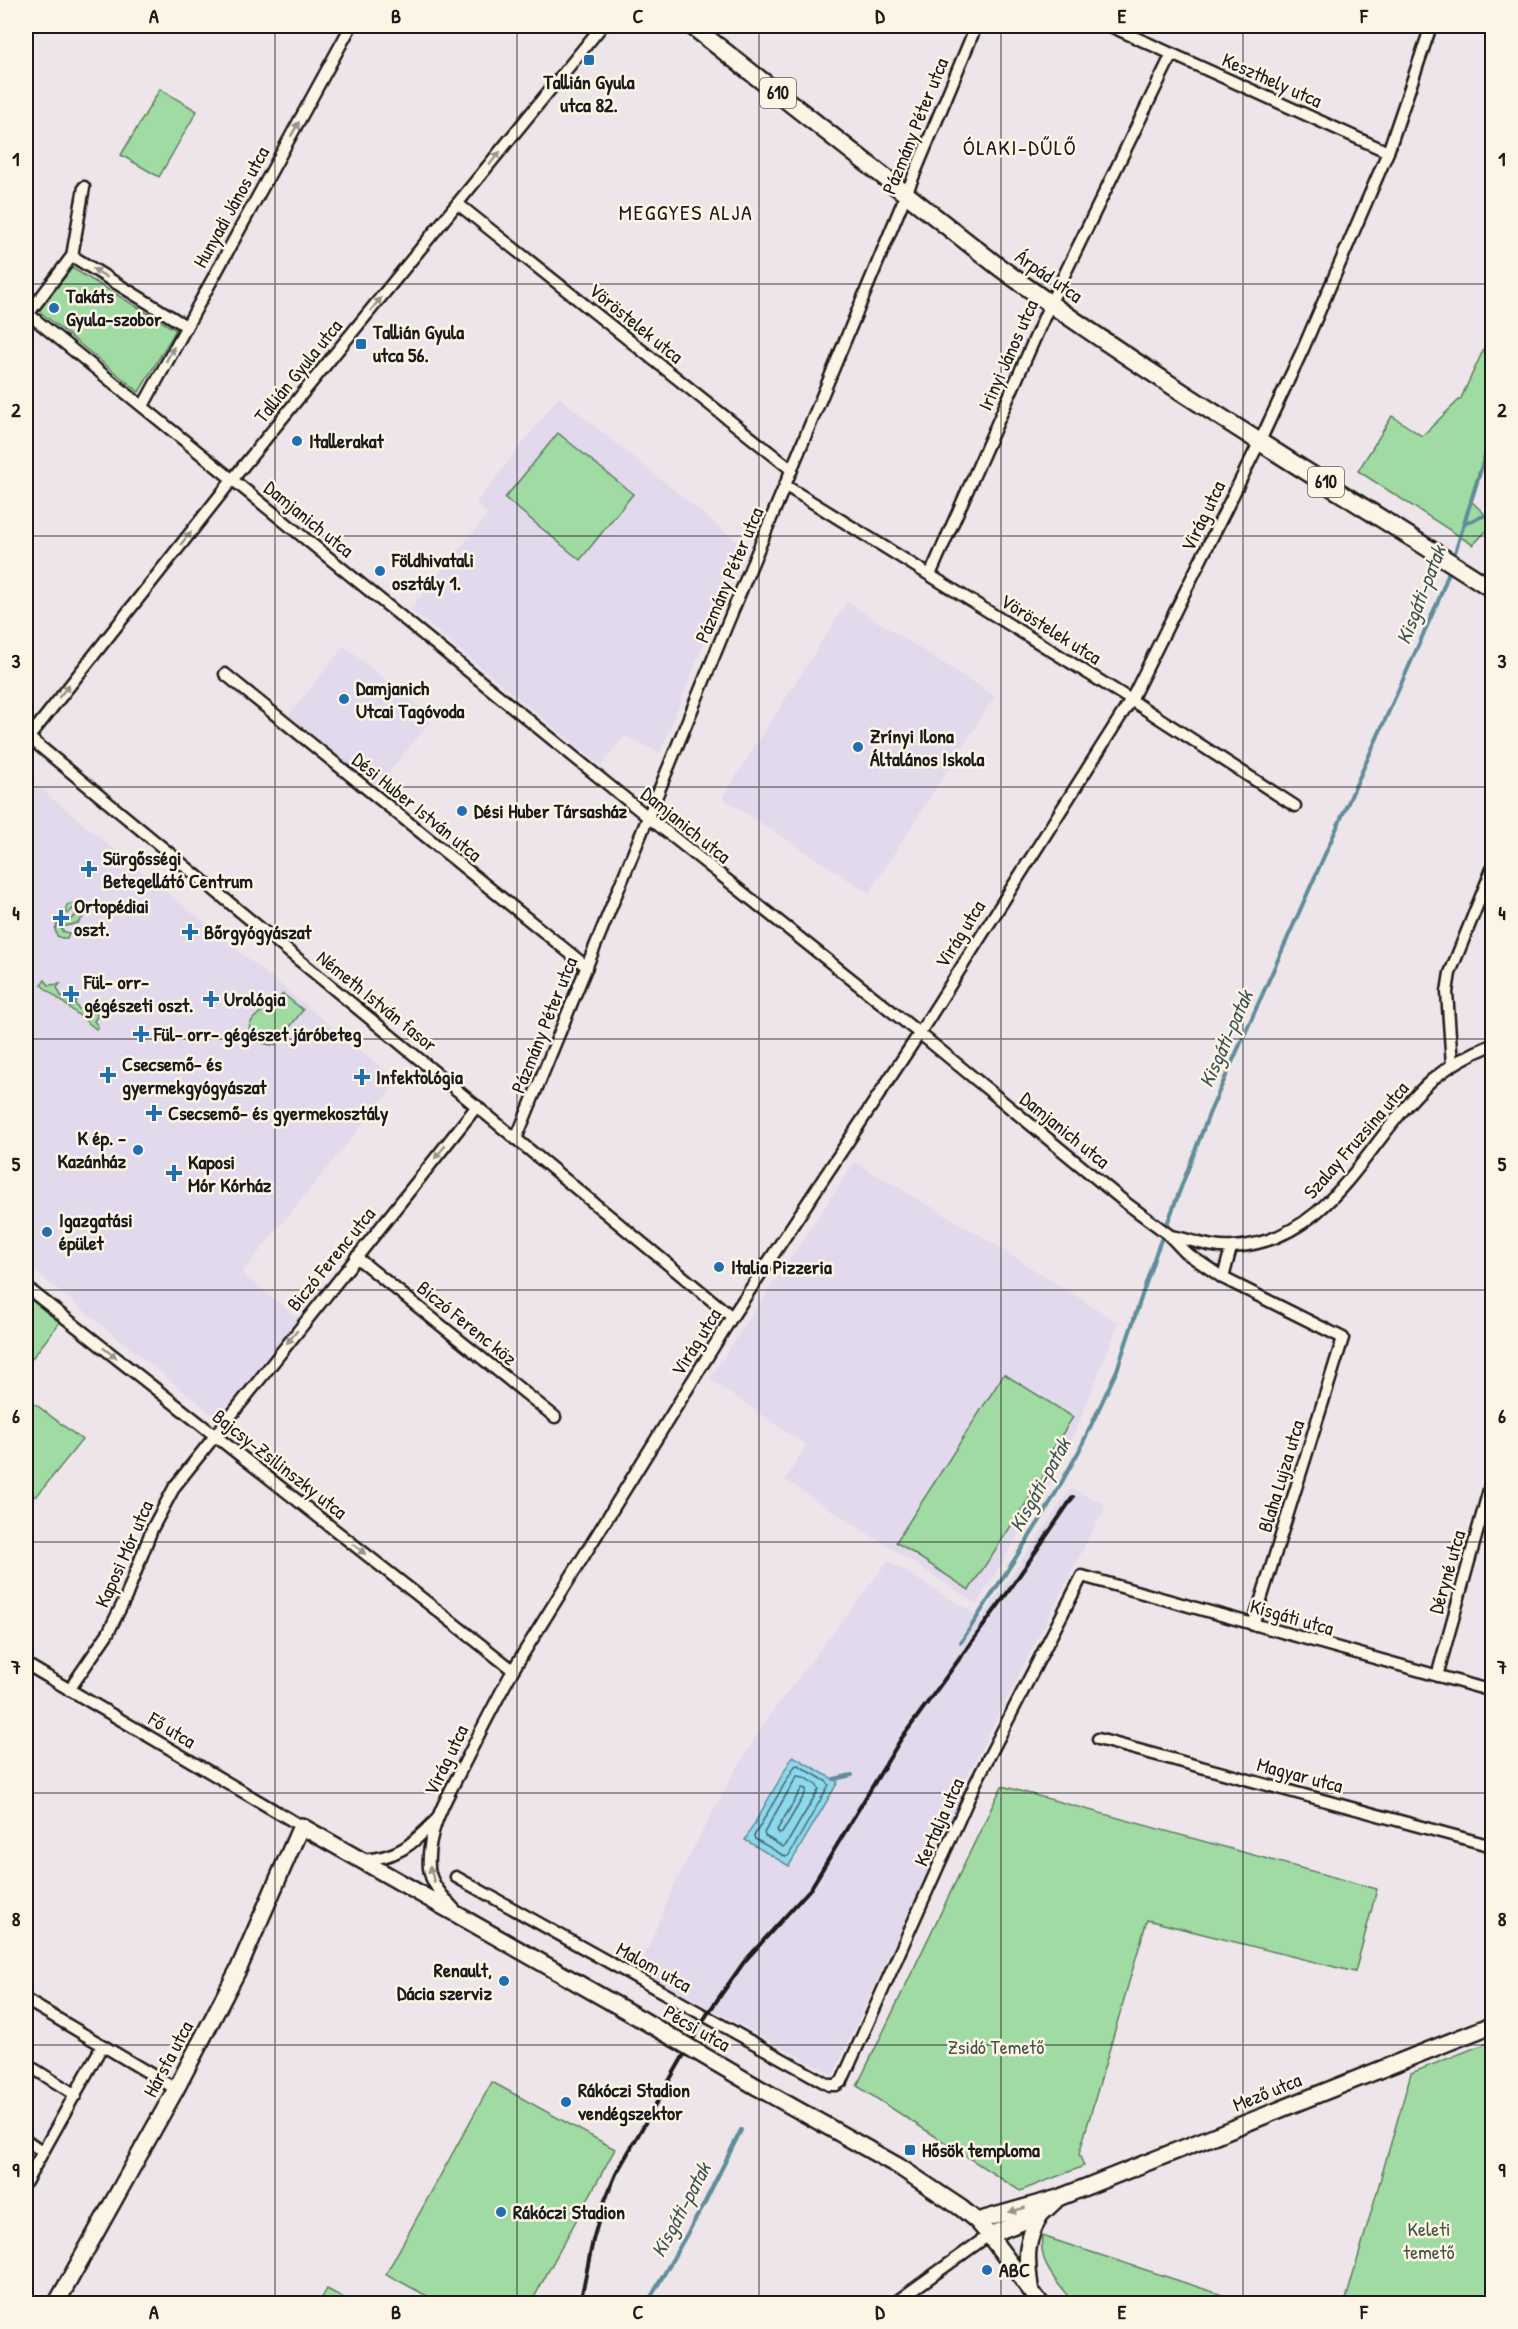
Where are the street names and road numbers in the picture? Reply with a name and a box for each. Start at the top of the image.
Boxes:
street label: Keszthely utca [1218,45,1327,114]
street label: Pázmány Péter utca [875,54,954,198]
road number: 610 [760,78,796,108]
street label: Hunyadi János utca [186,141,275,272]
street label: Árpád utca [1010,243,1089,309]
street label: Vöröstelek utca [583,276,689,369]
street label: Irinyi János utca [971,295,1044,414]
street label: Tallián Gyula utca [247,313,348,428]
road number: 610 [1308,467,1344,497]
street label: Damjanich utca [259,474,360,563]
street label: Virág utca [1174,476,1231,556]
street label: Pázmány Péter utca [688,503,769,647]
street label: Vöröstelek utca [996,587,1107,670]
street label: Dési Huber István utca [347,746,488,867]
street label: Damjanich utca [636,780,737,869]
street label: Virág utca [928,895,991,973]
street label: Németh István fasor [312,944,443,1058]
street label: Pázmány Péter utca [504,953,583,1097]
street label: Szalay Fruzsina utca [1297,1075,1414,1204]
street label: Damjanich utca [1015,1085,1116,1174]
street label: Biczó Ferenc utca [280,1201,381,1316]
street label: Biczó Ferenc köz [412,1274,523,1371]
street label: Virág utca [664,1303,727,1381]
street label: Bajcsy-Zsilinszky utca [207,1402,353,1525]
street label: Blaha Lujza utca [1251,1416,1310,1535]
street label: Kaposi Mór utca [88,1496,159,1612]
street label: Déryné utca [1422,1527,1471,1617]
street label: Kisgáti utca [1247,1592,1337,1641]
street label: Fő utca [143,1704,201,1754]
street label: Virág utca [417,1720,474,1800]
street label: Magyar utca [1254,1750,1346,1799]
street label: Kertalja utca [907,1773,970,1870]
street label: Malom utca [612,1935,697,1998]
street label: Pécsi utca [659,1998,736,2057]
street label: Hársfa utca [136,2016,199,2102]
street label: Mező utca [1229,2066,1305,2117]

